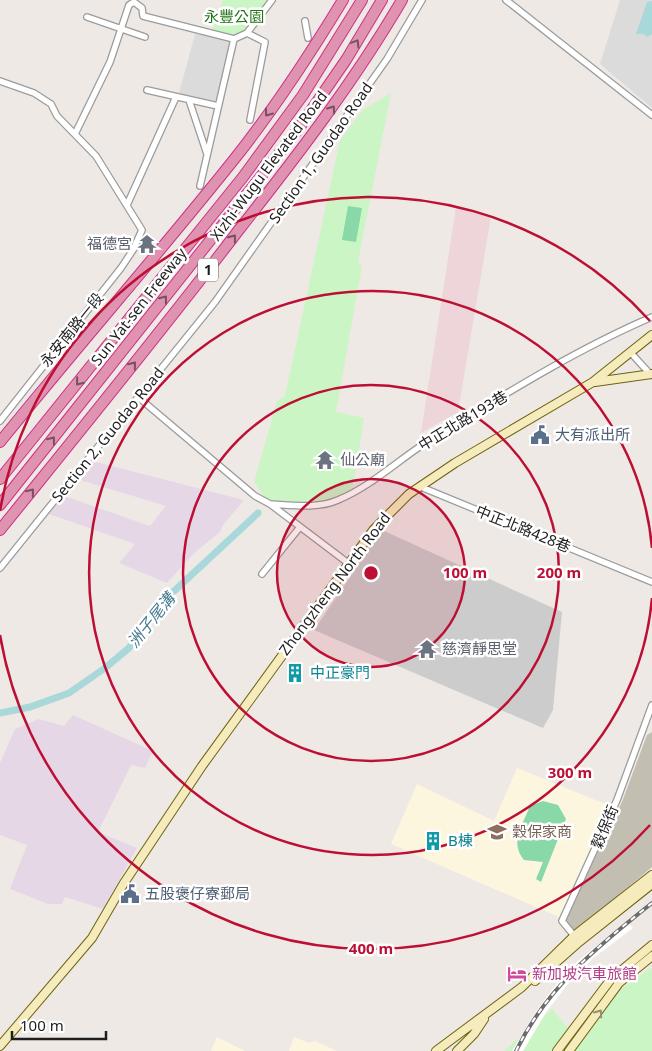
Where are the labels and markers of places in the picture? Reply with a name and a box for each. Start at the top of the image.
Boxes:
place label: 福德宮 [87,233,132,253]
temple icon: 福德宮 [136,233,158,255]
public building icon: 大有派出所 [529,424,551,446]
place label: 大有派出所 [555,424,630,444]
temple icon: 仙公廟 [314,449,336,471]
place label: 仙公廟 [340,449,385,469]
centre of rings [362,564,380,582]
temple icon: 慈濟靜思堂 [416,638,438,660]
place label: 慈濟靜思堂 [442,638,517,658]
building icon: 中正豪門 [284,662,306,684]
place label: 中正豪門 [310,662,370,682]
school or university icon: 穀保家商 [486,821,508,843]
place label: 穀保家商 [512,821,572,841]
building icon: B棟 [422,830,444,852]
place label: B棟 [448,830,473,850]
public building icon: 五股褒仔寮郵局 [119,883,141,905]
place label: 五股褒仔寮郵局 [145,883,250,903]
hotel icon: 新加坡汽車旅館 [506,963,528,985]
place label: 新加坡汽車旅館 [532,963,637,983]

